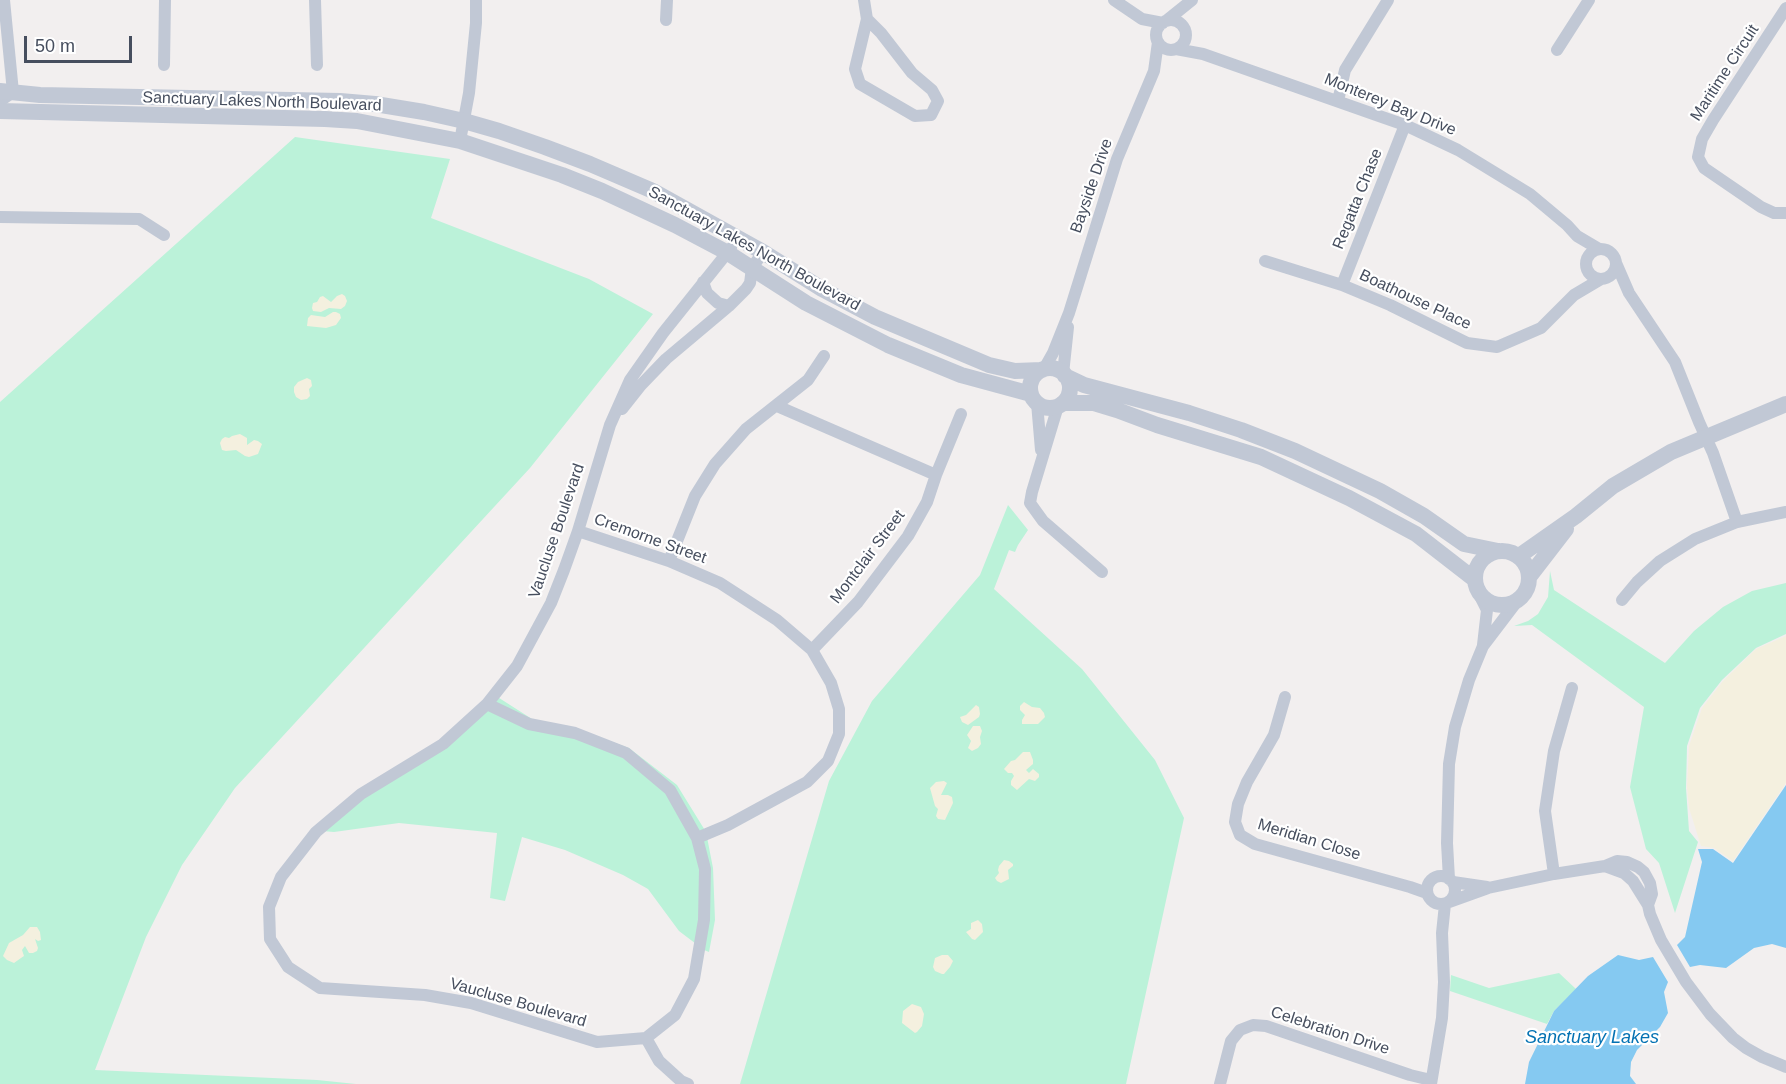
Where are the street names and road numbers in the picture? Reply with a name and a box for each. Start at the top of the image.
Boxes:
street label: Maritime Circuit [1687,21,1763,125]
street label: Monterey Bay Drive [1321,70,1459,140]
street label: Sanctuary Lakes North Boulevard [142,88,382,116]
street label: Bayside Drive [1067,136,1117,236]
street label: Regatta Chase [1329,146,1387,252]
street label: Sanctuary Lakes North Boulevard [645,183,863,315]
street label: Boathouse Place [1356,266,1474,334]
street label: Vaucluse Boulevard [525,461,589,601]
street label: Montclair Street [827,506,909,608]
street label: Cremorne Street [591,510,709,568]
street label: Meridian Close [1255,815,1363,865]
street label: Vaucluse Boulevard [448,974,588,1032]
street label: Celebration Drive [1268,1003,1392,1059]

